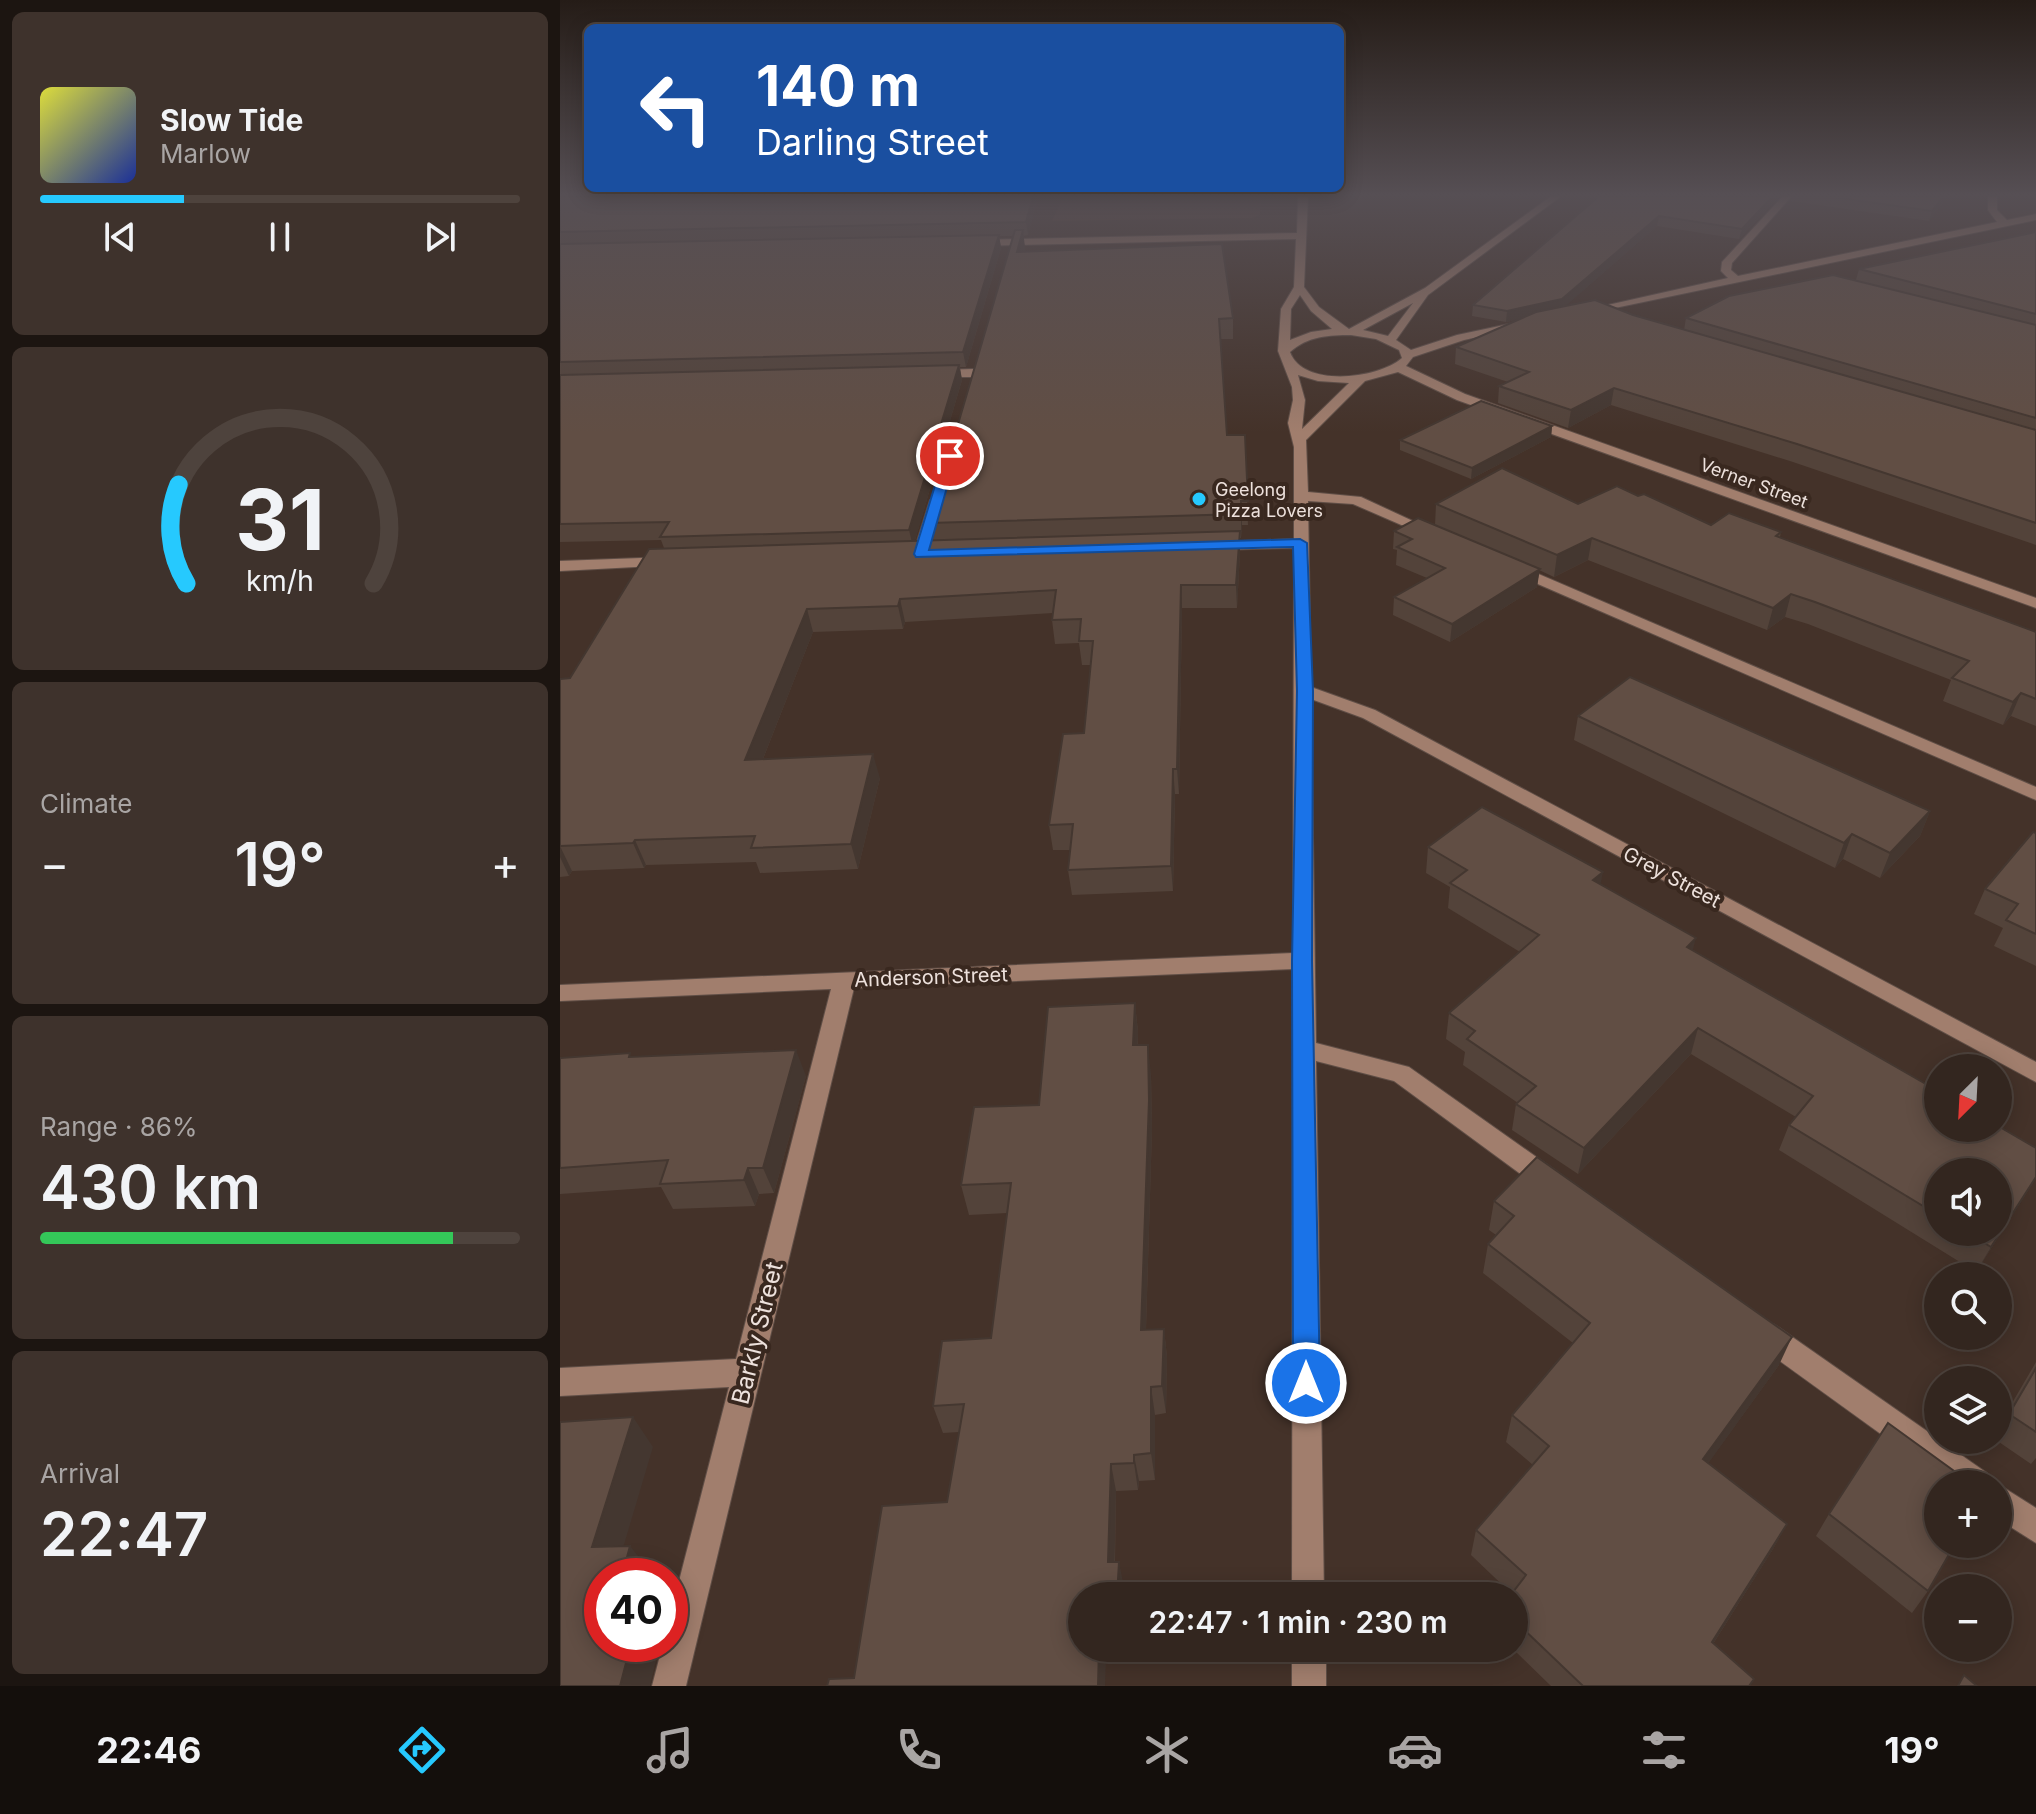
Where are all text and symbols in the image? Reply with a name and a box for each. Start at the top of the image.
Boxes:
text: 140 m [756,52,920,120]
icon: left [624,56,728,160]
text: Slow Tide [160,102,303,138]
text: Darling Street [756,120,989,164]
text: Marlow [160,138,251,169]
icon: previous [98,215,142,259]
icon: pause [258,215,302,259]
icon: next [418,215,462,259]
pin [916,422,984,490]
icon: arrive [928,434,972,478]
street label: Verner Street [1697,454,1811,512]
text: 31 [235,469,325,570]
place label: Geelong Pizza Lovers [1215,479,1323,521]
marker: Geelong Pizza Lovers [1190,490,1208,508]
text: km/h [246,563,314,598]
text: Climate [40,788,132,819]
text: 19° [234,828,326,900]
text: − [40,837,69,891]
text: + [491,837,520,891]
street label: Grey Street [1619,841,1725,913]
street label: Anderson Street [854,962,1009,992]
north arrow [1924,1054,2012,1142]
map controls [1924,1054,2012,1662]
text: Range · 86% [40,1111,198,1142]
text: 430 km [40,1151,261,1223]
button: sound [1924,1158,2012,1246]
street label: Barkly Street [725,1259,789,1407]
button: search [1924,1262,2012,1350]
position arrow [1264,1341,1348,1425]
button: layers [1924,1366,2012,1454]
text: Arrival [40,1458,120,1489]
button: + [1924,1470,2012,1558]
text: 22:47 [40,1498,208,1570]
speed limit sign: 40 [584,1558,688,1662]
button: − [1924,1574,2012,1662]
text: 22:47 · 1 min · 230 m [1148,1604,1448,1640]
icon: directions [394,1722,450,1778]
icon: music [642,1722,698,1778]
icon: phone [891,1722,947,1778]
icon: climate [1139,1722,1195,1778]
icon: car [1387,1722,1443,1778]
icon: filters [1636,1722,1692,1778]
text: 22:46 [96,1728,201,1772]
text: 19° [1884,1728,1940,1772]

